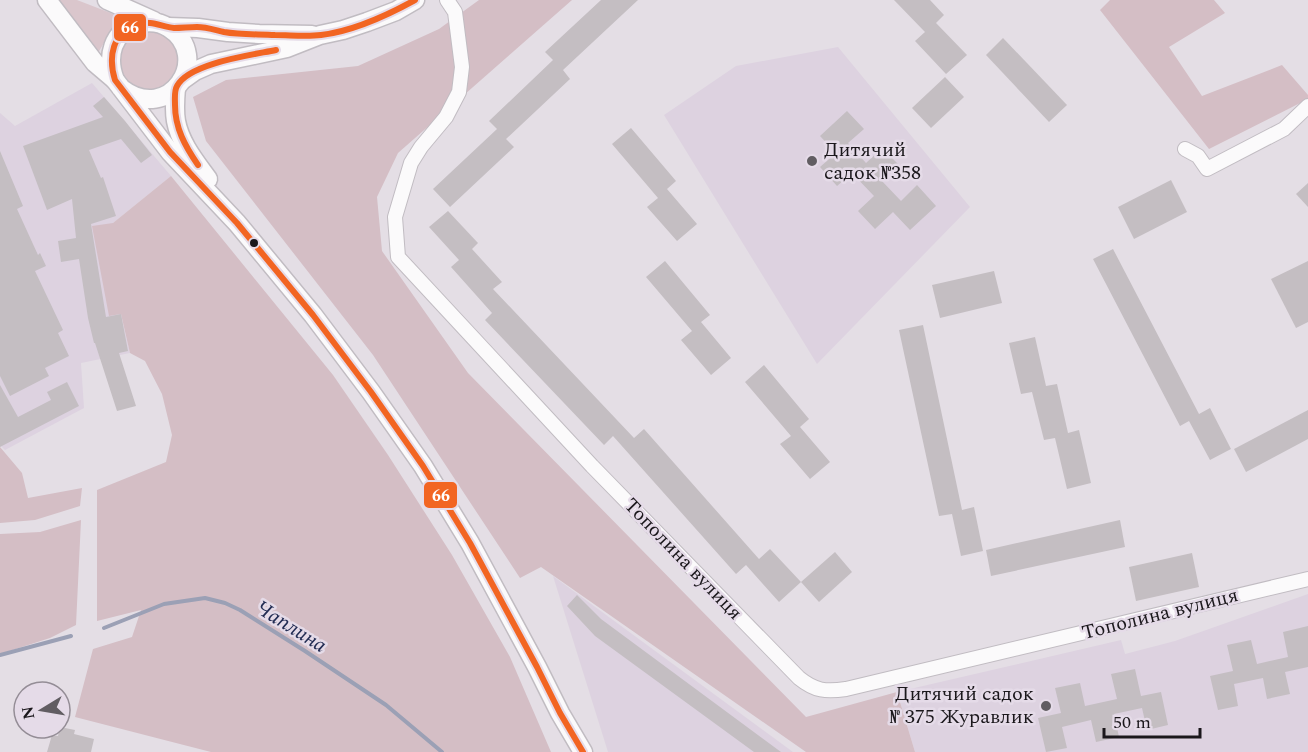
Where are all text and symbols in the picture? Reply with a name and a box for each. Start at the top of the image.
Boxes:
line badge: 66 [113,13,147,42]
text: 66 [121,16,139,40]
place label: Дитячий садок №358 [824,135,921,188]
marker: Дитячий садок №358 [805,154,819,168]
unlabelled marker [248,237,260,249]
line badge: 66 [423,481,458,509]
text: 66 [432,484,450,508]
street label: Тополина вулиця [617,491,749,627]
street label: Тополина вулиця [1079,580,1241,648]
water label: Чаплина [249,593,333,662]
place label: Дитячий садок № 375 Журавлик [890,679,1034,732]
north arrow [12,680,72,740]
marker: Дитячий садок № 375 Журавлик [1039,699,1053,713]
scale bar [1104,701,1200,739]
text: N [15,704,41,721]
text: 50 m [1113,709,1151,736]

